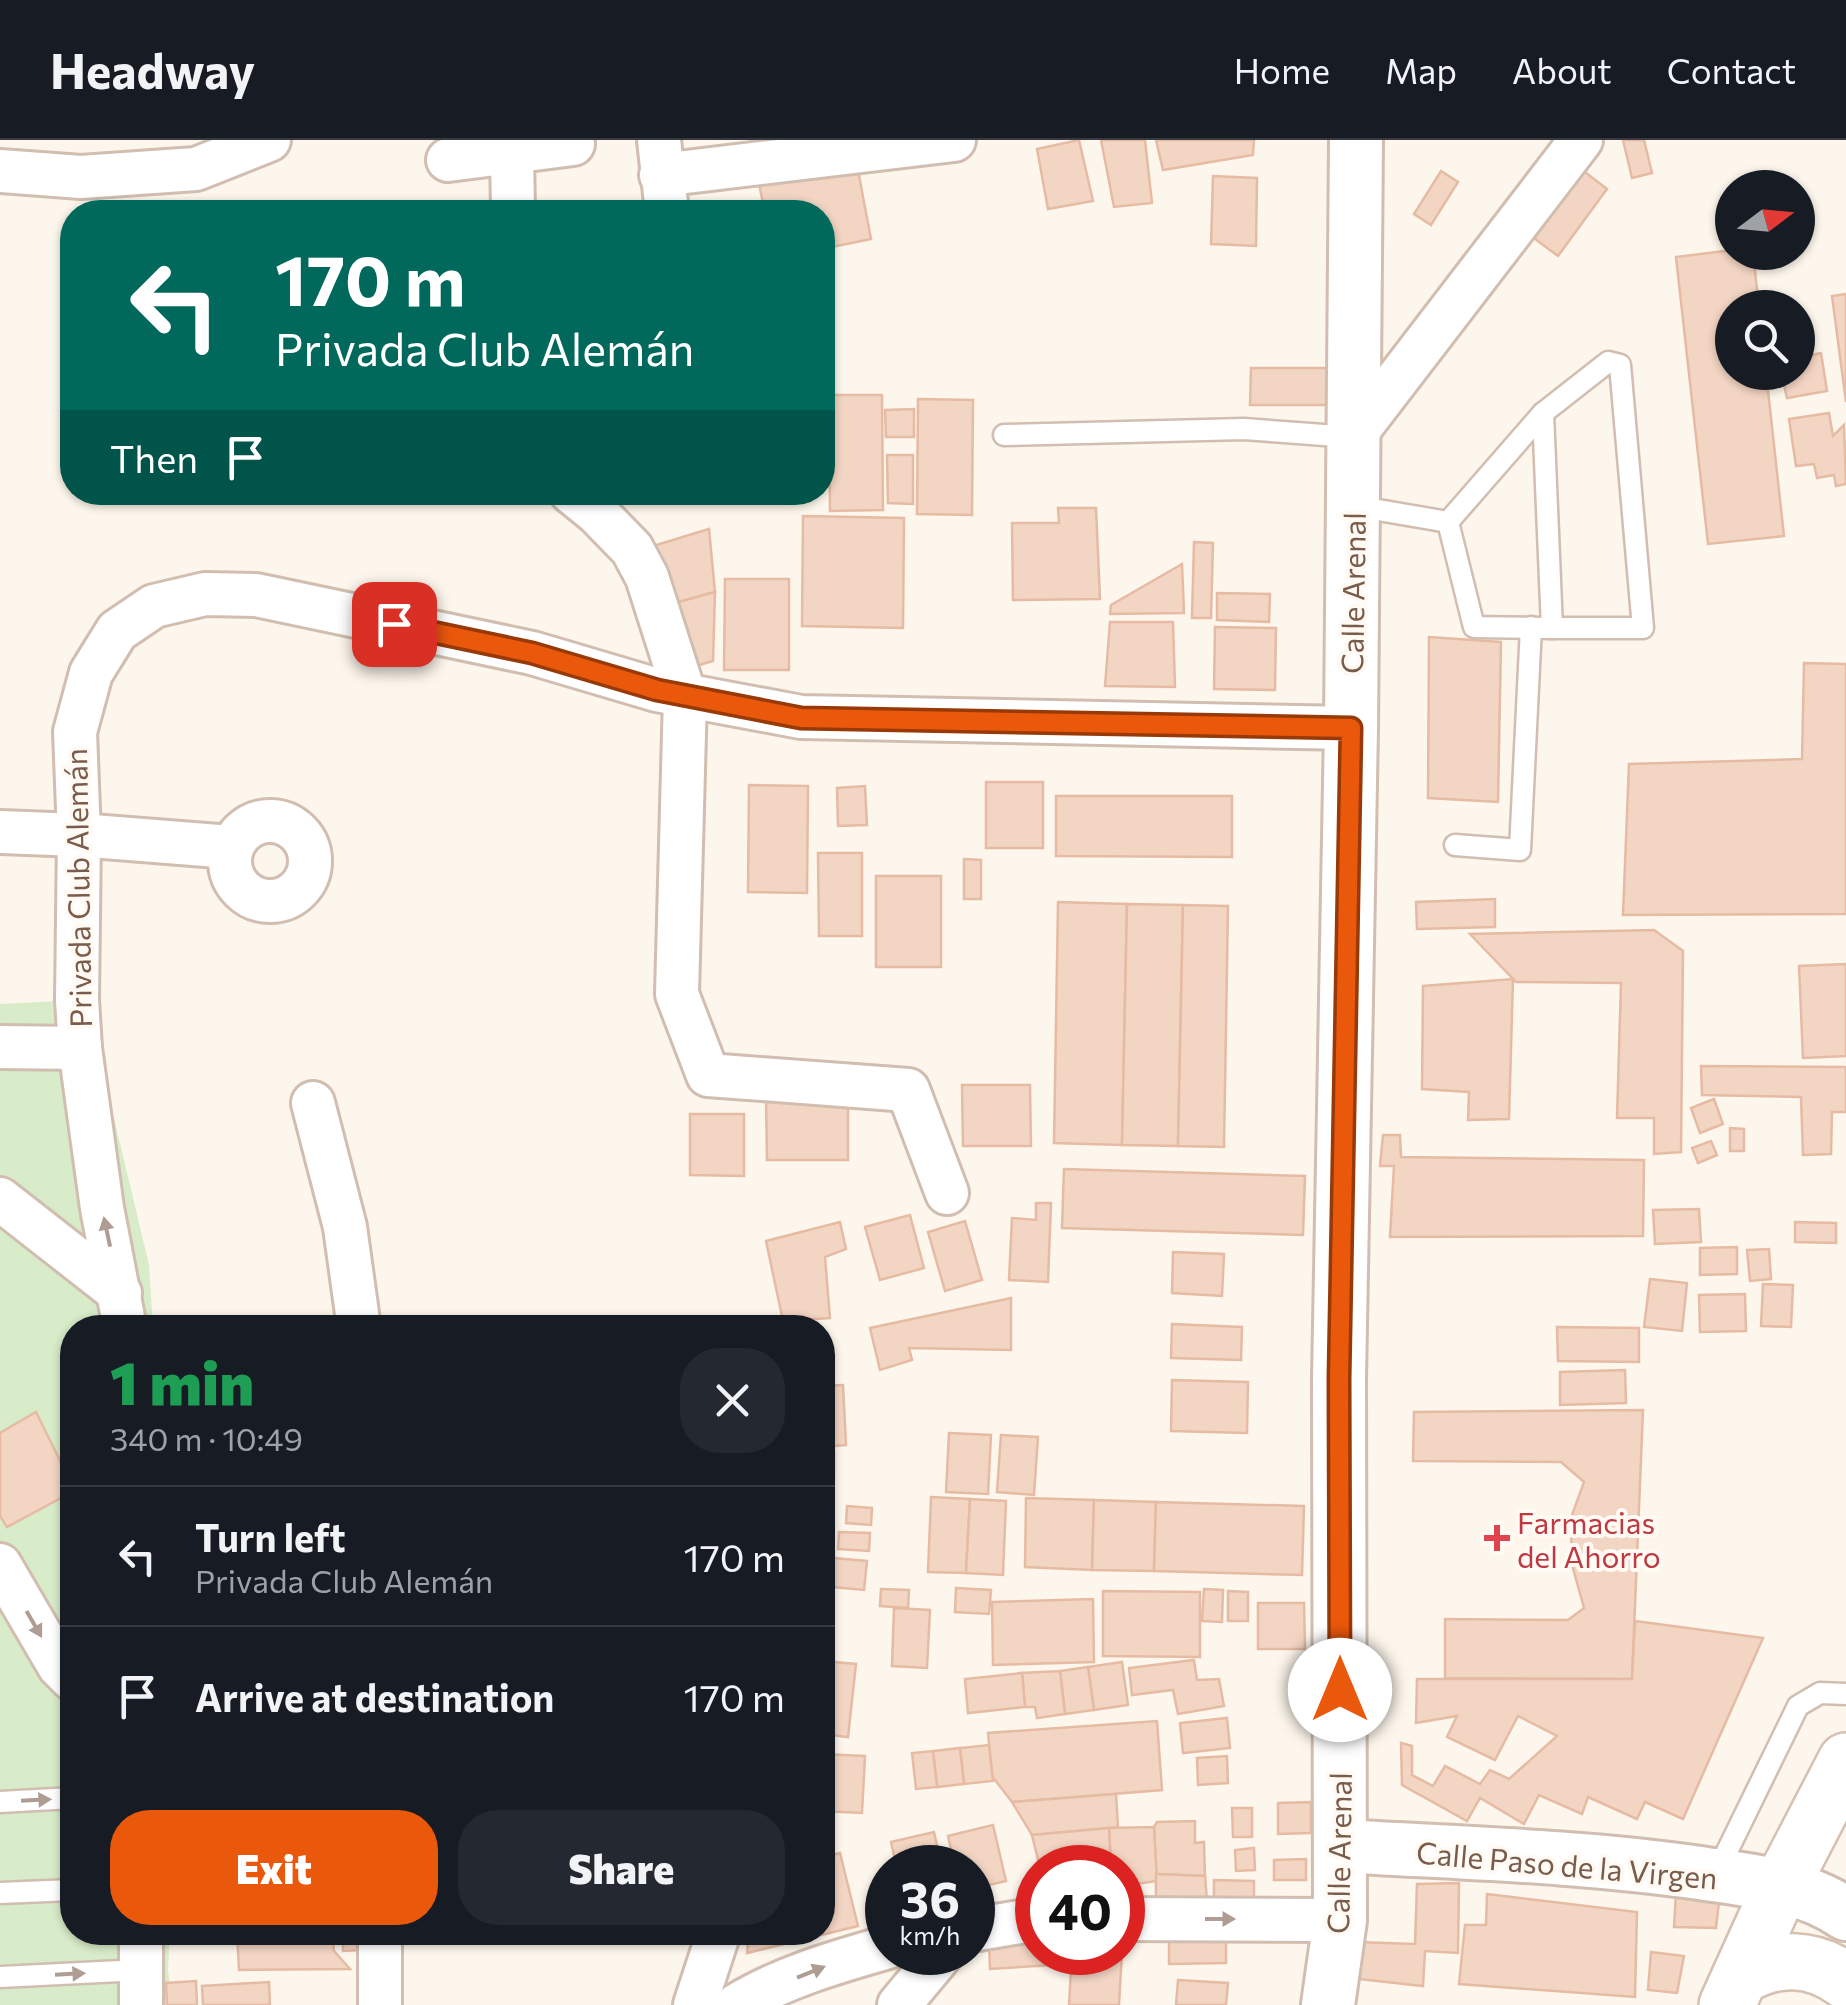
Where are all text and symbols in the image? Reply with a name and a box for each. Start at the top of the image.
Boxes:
text: Headway [50,40,255,99]
text: Home [1234,48,1330,91]
text: Map [1385,48,1457,91]
text: About [1512,48,1612,91]
text: Contact [1667,48,1796,91]
north arrow [1715,170,1815,270]
map controls [1715,170,1815,390]
text: 170 m [275,235,466,320]
icon: left [110,240,240,370]
button: search [1715,290,1815,390]
text: Privada Club Alemán [275,320,694,375]
icon: arrive [218,430,273,485]
text: Then [110,434,198,481]
street label: Calle Arenal [1332,512,1372,674]
pin [352,582,437,667]
icon: arrive [367,597,422,652]
street label: Privada Club Alemán [56,748,98,1028]
one-way arrow [99,1216,115,1247]
text: 1 min [110,1344,254,1417]
button: close [680,1348,785,1453]
text: 340 m · 10:49 [110,1418,303,1458]
place label: Farmacias del Ahorro [1517,1503,1661,1574]
text: Turn left [195,1513,346,1560]
marker: Farmacias del Ahorro [1486,1527,1508,1549]
icon: left [110,1529,165,1584]
text: 170 m [684,1533,785,1580]
text: Privada Club Alemán [195,1560,493,1600]
one-way arrow [25,1609,42,1638]
position arrow [1288,1638,1392,1742]
icon: arrive [110,1669,165,1724]
text: Arrive at destination [195,1673,554,1720]
text: 170 m [684,1673,785,1720]
street label: Calle Arenal [1318,1772,1358,1934]
one-way arrow [21,1792,53,1808]
button: Exit [110,1810,438,1925]
button: Share [458,1810,785,1925]
street label: Calle Paso de la Virgen [1415,1832,1719,1896]
speed limit sign: 40 [1015,1845,1145,1975]
text: 36 [900,1867,960,1928]
one-way arrow [1204,1911,1236,1927]
text: km/h [900,1920,960,1950]
one-way arrow [796,1963,826,1979]
one-way arrow [55,1965,87,1981]

